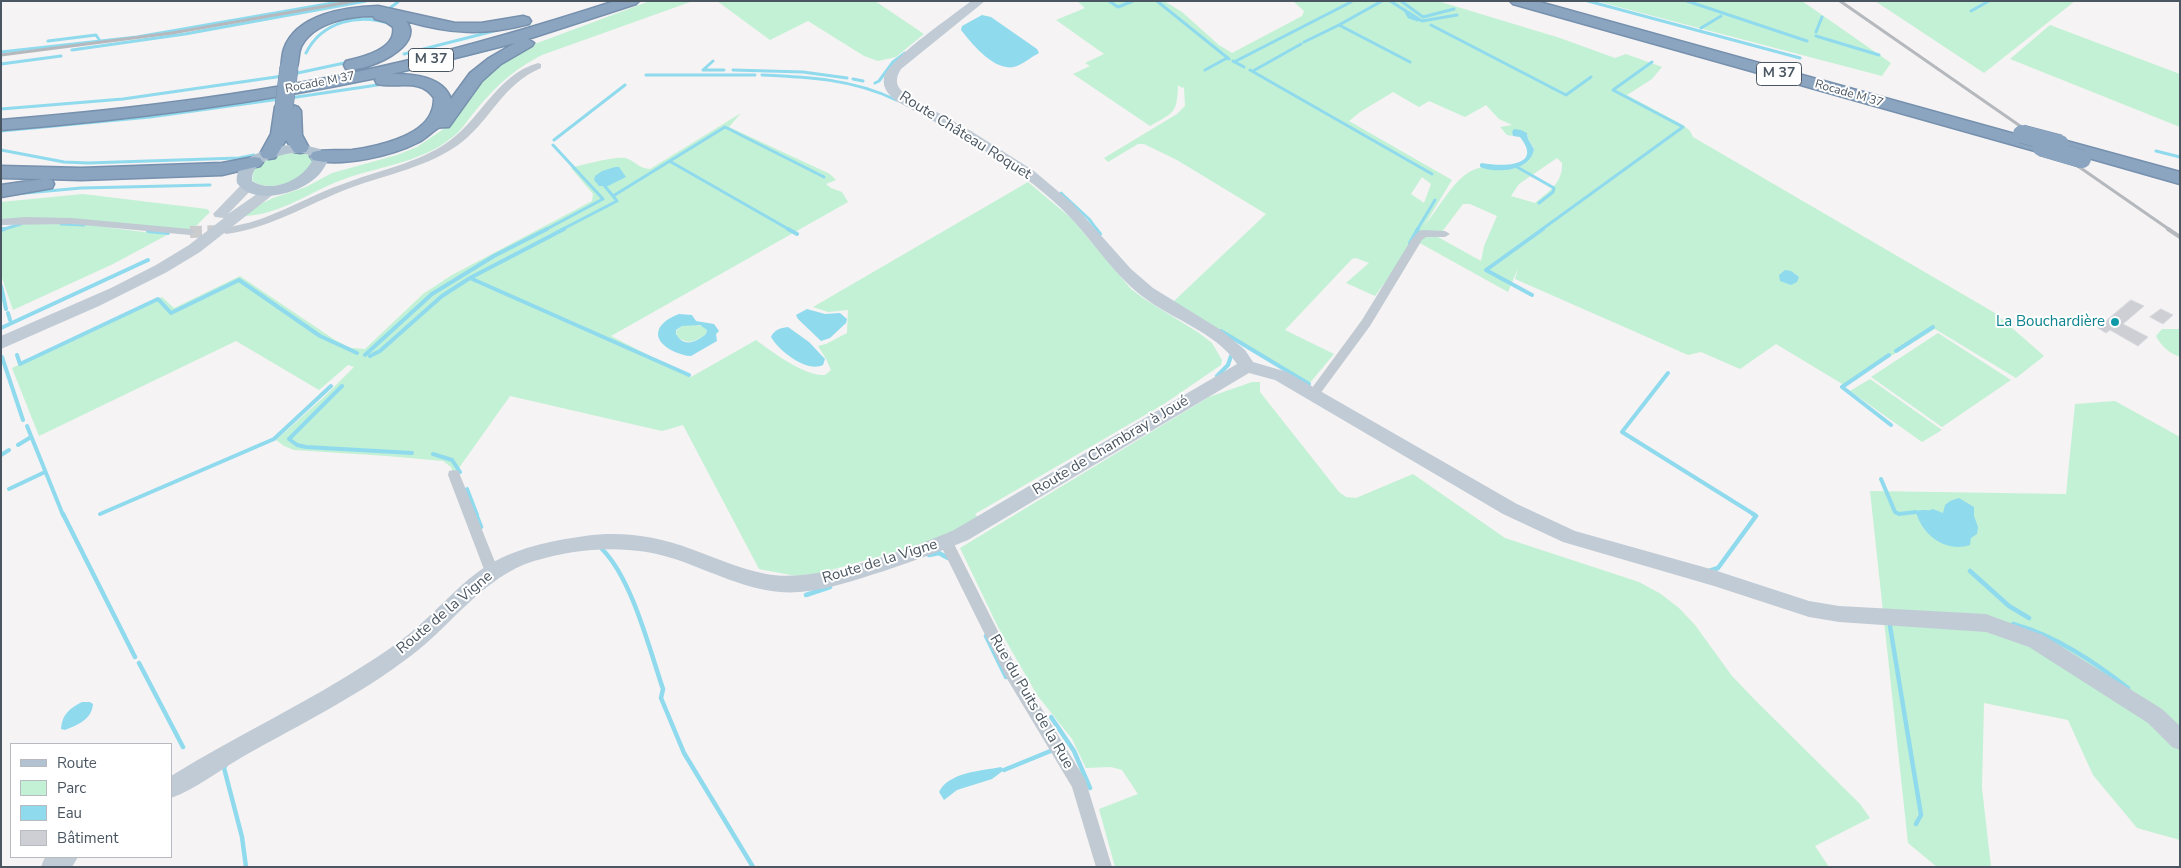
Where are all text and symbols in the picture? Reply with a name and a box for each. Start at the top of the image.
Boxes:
road number: M 37 [408,48,454,72]
road number: M 37 [1756,62,1802,86]
street label: Rocade M 37 [284,69,356,97]
street label: Rocade M 37 [1813,77,1885,111]
street label: Route Château Roquet [896,88,1034,184]
place label: La Bouchardière [1996,313,2105,331]
marker: La Bouchardière [2109,316,2121,328]
street label: Route de Chambray à Joué [1030,392,1192,500]
street label: Route de la Vigne [820,536,940,588]
street label: Route de la Vigne [393,568,497,658]
street label: Rue du Puits de la Rue [985,632,1077,772]
legend [10,743,172,858]
text: Route [57,753,97,773]
text: Parc [57,778,86,798]
text: Eau [57,803,82,823]
text: Bâtiment [57,828,118,848]

